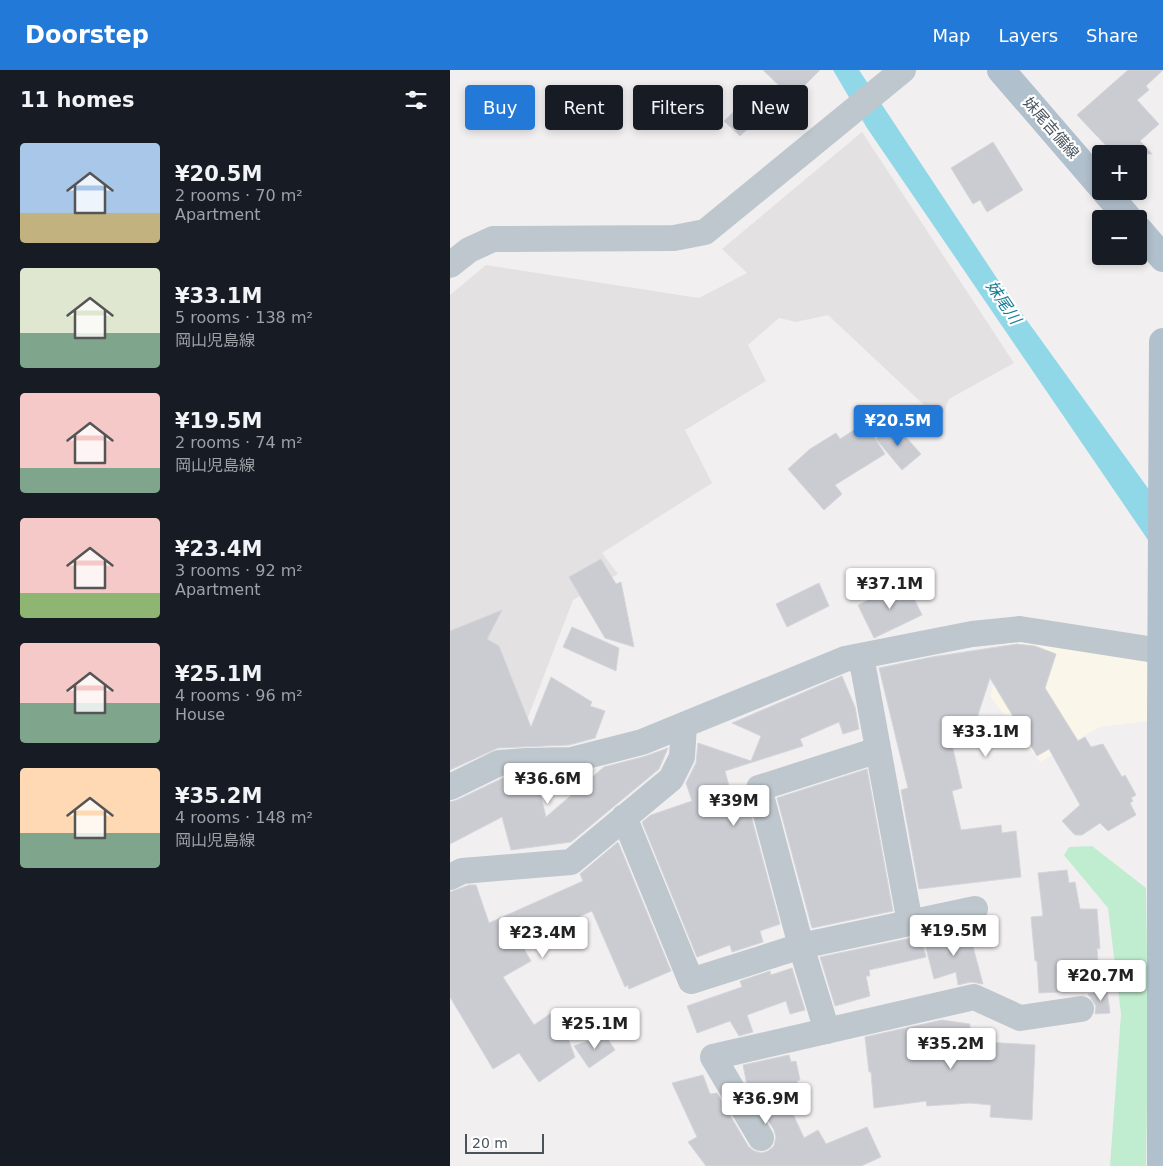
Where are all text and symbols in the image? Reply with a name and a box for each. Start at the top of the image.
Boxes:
text: Doorstep [25,21,149,49]
text: Map [932,25,970,46]
text: Layers [998,25,1058,46]
text: Share [1086,25,1138,46]
chip: Buy [465,85,535,130]
chip: Rent [545,85,623,130]
chip: Filters [633,85,723,130]
chip: New [733,85,808,130]
icon: filters [402,86,430,114]
text: 11 homes [20,88,135,112]
street label: 妹尾吉備線 [1020,94,1082,162]
map controls [1092,145,1147,265]
button: + [1092,145,1147,200]
text: ¥20.5M [175,162,262,186]
icon: home [60,163,120,223]
text: 2 rooms · 70 m² [175,186,303,205]
text: Apartment [175,205,261,224]
button: − [1092,210,1147,265]
water label: 妹尾川 [982,277,1026,329]
text: ¥33.1M [175,284,262,308]
icon: home [60,288,120,348]
text: 5 rooms · 138 m² [175,308,313,327]
text: 岡山児島線 [175,331,255,350]
pin: ¥20.5M [857,404,939,447]
text: ¥19.5M [175,409,262,433]
text: ¥20.5M [865,411,931,430]
icon: home [60,413,120,473]
text: 2 rooms · 74 m² [175,433,303,452]
text: 岡山児島線 [175,456,255,475]
text: ¥23.4M [175,537,262,561]
icon: home [60,538,120,598]
text: 3 rooms · 92 m² [175,561,303,580]
pin: ¥37.1M [849,568,931,610]
text: ¥37.1M [857,574,923,593]
text: Apartment [175,580,261,599]
text: ¥25.1M [175,662,262,686]
icon: home [60,663,120,723]
text: 4 rooms · 96 m² [175,686,303,705]
text: House [175,705,225,724]
pin: ¥33.1M [945,716,1027,758]
text: ¥33.1M [953,722,1019,741]
pin: ¥36.6M [507,762,589,805]
text: ¥36.6M [515,769,581,788]
text: ¥35.2M [175,784,262,808]
pin: ¥39M [704,784,764,827]
icon: home [60,788,120,848]
text: ¥39M [709,791,759,810]
text: 4 rooms · 148 m² [175,808,313,827]
text: 岡山児島線 [175,831,255,850]
pin: ¥19.5M [913,914,995,957]
pin: ¥23.4M [502,916,584,959]
text: ¥19.5M [921,921,987,940]
text: ¥23.4M [510,923,576,942]
pin: ¥20.7M [1060,960,1142,1002]
text: ¥20.7M [1068,966,1134,985]
pin: ¥25.1M [554,1008,636,1050]
text: ¥25.1M [562,1014,628,1033]
pin: ¥35.2M [910,1028,992,1070]
text: ¥35.2M [918,1034,984,1053]
pin: ¥36.9M [725,1082,807,1125]
text: ¥36.9M [733,1089,799,1108]
scale bar [465,1131,544,1154]
text: 20 m [472,1135,508,1151]

